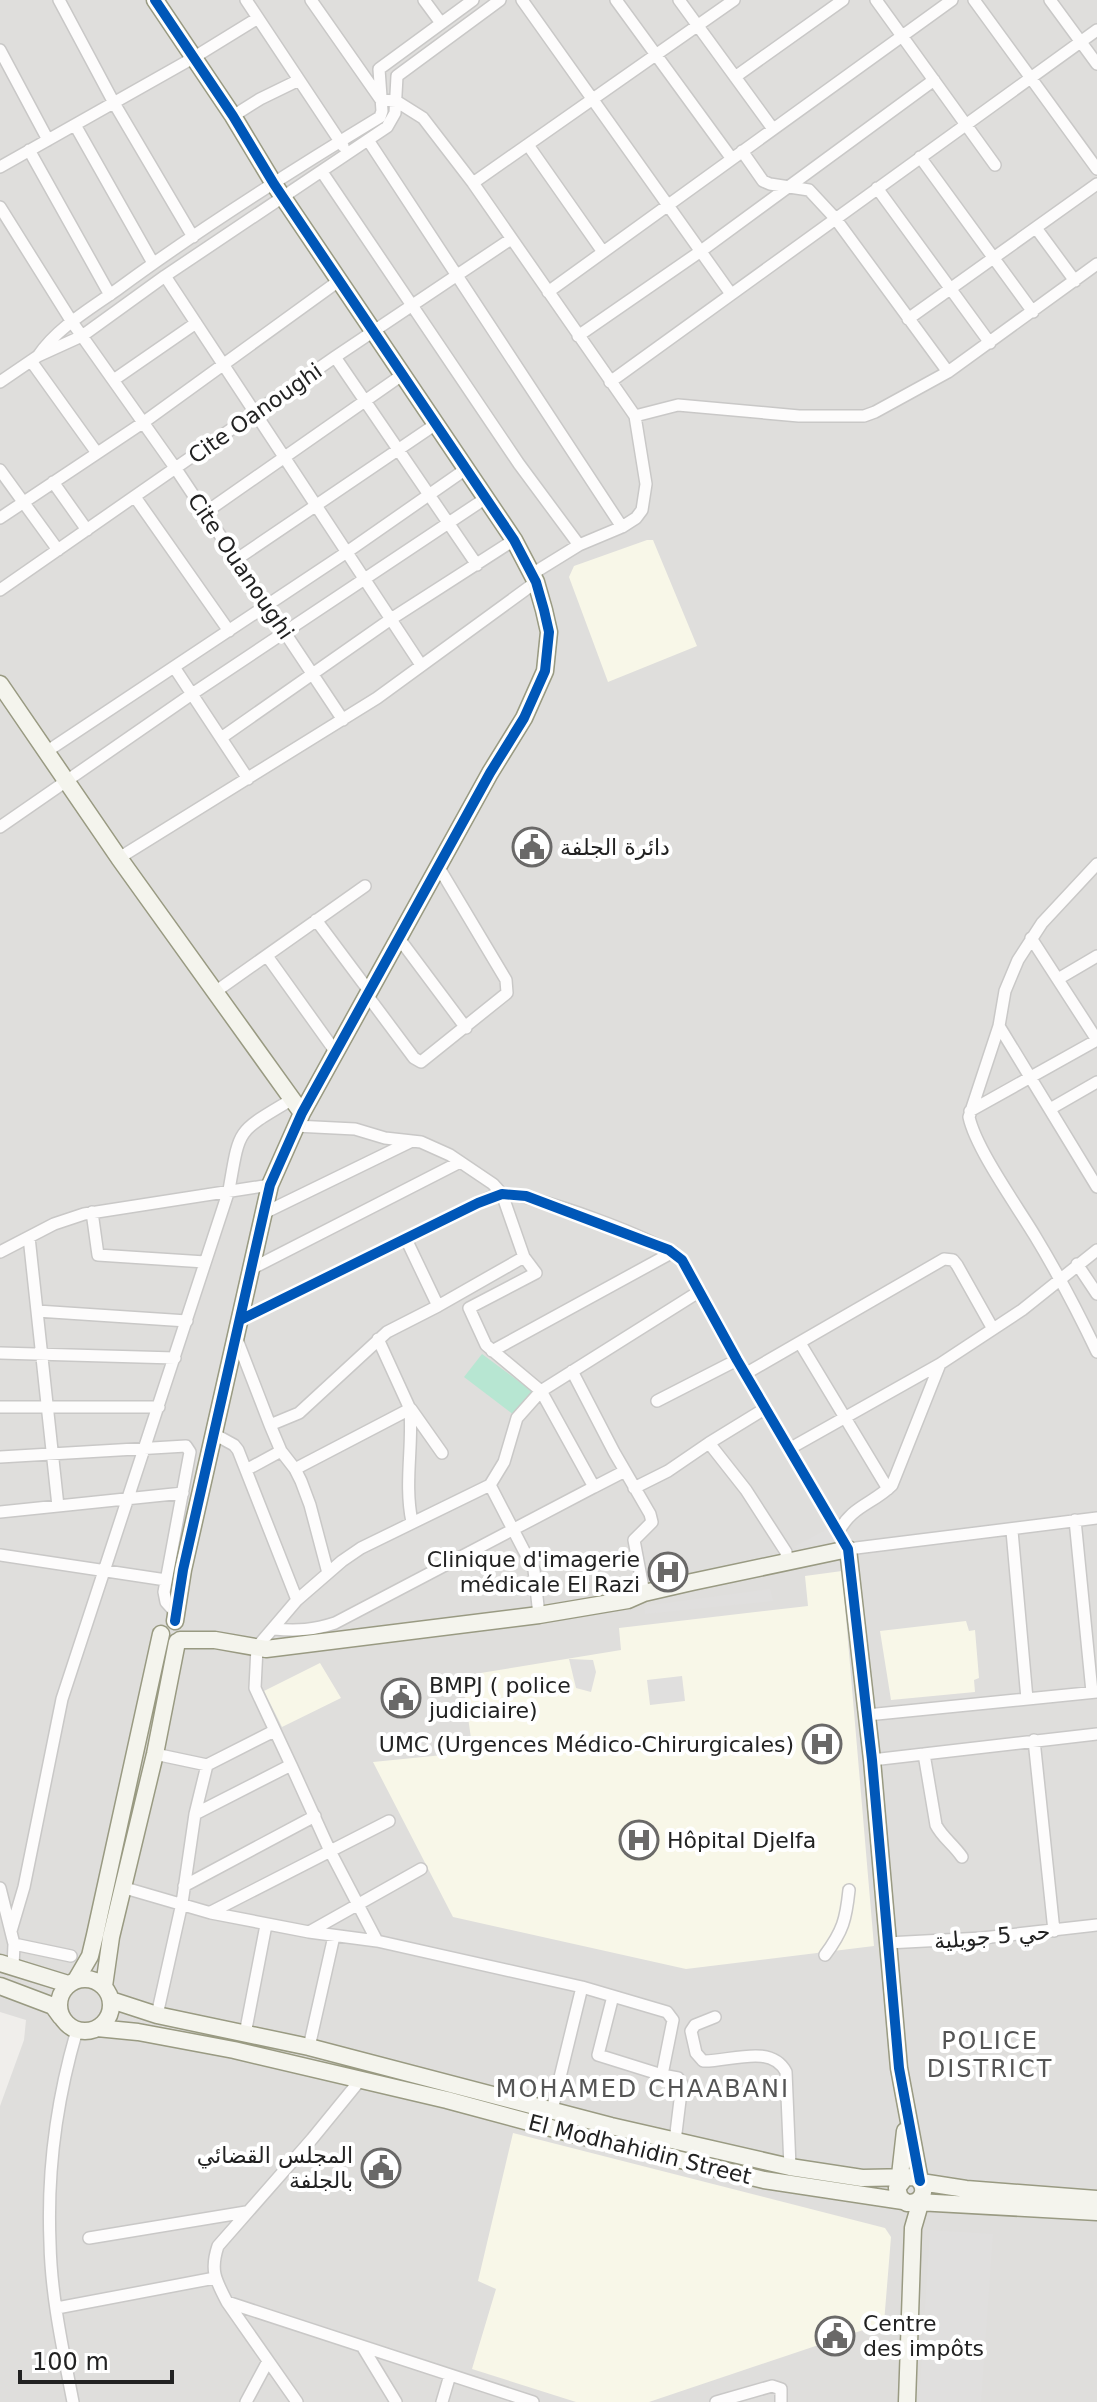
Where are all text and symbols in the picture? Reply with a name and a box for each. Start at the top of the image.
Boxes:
street label: Cite Oanoughi [184,358,327,469]
street label: Cite Ouanoughi [182,489,299,644]
public building icon: دائرة الجلفة [511,826,553,868]
place label: دائرة الجلفة [560,835,670,860]
place label: Clinique d'imagerie médicale El Razi [427,1547,640,1597]
hospital icon: Clinique d'imagerie médicale El Razi [647,1551,689,1593]
place label: BMPJ ( police judiciaire) [428,1673,571,1723]
public building icon: BMPJ ( police judiciaire) [380,1677,422,1719]
hospital icon: UMC (Urgences Médico-Chirurgicales) [801,1723,843,1765]
place label: UMC (Urgences Médico-Chirurgicales) [379,1732,794,1757]
hospital icon: Hôpital Djelfa [618,1819,660,1861]
place label: Hôpital Djelfa [667,1828,816,1853]
street label: حي 5 جويلية [933,1919,1051,1955]
district label: POLICE DISTRICT [927,2027,1053,2083]
district label: MOHAMED CHAABANI [496,2075,790,2103]
street label: El Modhahidin Street [526,2110,754,2189]
place label: المجلس القضائي بالجلفة [197,2143,353,2193]
public building icon: المجلس القضائي بالجلفة [360,2147,402,2189]
place label: Centre des impôts [863,2311,984,2361]
public building icon: Centre des impôts [814,2315,856,2357]
scale bar [20,2334,172,2384]
text: 100 m [32,2348,109,2376]

